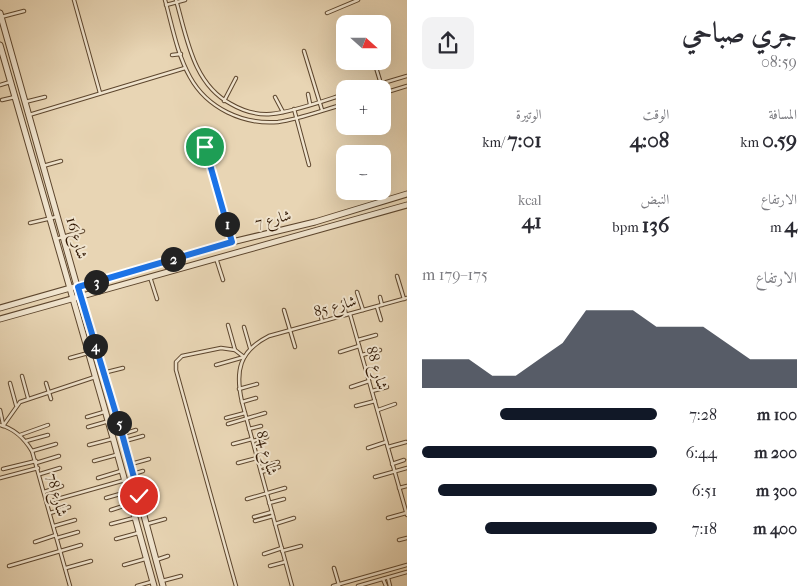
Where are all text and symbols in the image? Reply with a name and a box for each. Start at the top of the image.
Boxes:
north arrow [336,15,391,70]
map controls [336,15,391,200]
text: جري صباحي [682,16,797,49]
button: share [422,17,474,69]
text: 08:59 [761,52,797,71]
button: + [336,80,391,135]
text: الوتيرة [516,106,542,123]
text: الوقت [643,106,669,123]
text: المسافة [768,106,797,123]
pin [184,126,226,168]
text: 7:01 [507,128,542,152]
text: 4:08 [630,128,669,152]
text: 0.59 [762,128,797,152]
icon: arrive [191,133,219,161]
text: /km [482,134,507,151]
text: km [740,134,762,151]
button: − [336,145,391,200]
text: النبض [640,191,669,208]
text: الارتفاع [761,191,797,208]
text: kcal [518,192,542,209]
street label: شارع 7 [253,206,294,236]
text: 41 [522,209,542,233]
pin: 1 [214,212,240,236]
text: 136 [642,213,669,237]
text: 4 [785,213,797,237]
street label: شارع 16 [59,215,92,262]
text: 1 [225,216,230,233]
text: bpm [612,219,642,236]
text: m [770,219,785,236]
pin: 2 [160,246,186,272]
text: 2 [170,251,177,268]
text: 175–179 m [422,265,488,284]
text: الارتفاع [755,268,797,287]
pin: 3 [84,270,108,294]
text: 3 [94,274,99,291]
street label: شارع 85 [312,291,359,324]
pin: 4 [82,334,108,358]
text: 4 [91,338,100,355]
street label: شارع 88 [358,344,392,393]
text: 7:28 [689,405,717,424]
text: 100 m [757,405,797,424]
pin: 5 [106,410,132,436]
text: 5 [116,415,123,432]
street label: شارع 84 [249,429,282,478]
text: 6:44 [685,443,717,462]
text: 200 m [754,443,797,462]
street label: شارع 78 [39,471,71,520]
pin [118,475,160,517]
text: 6:51 [692,481,717,500]
text: 300 m [756,481,797,500]
icon: check [125,482,153,510]
text: 7:18 [692,519,717,538]
text: 400 m [753,519,797,538]

